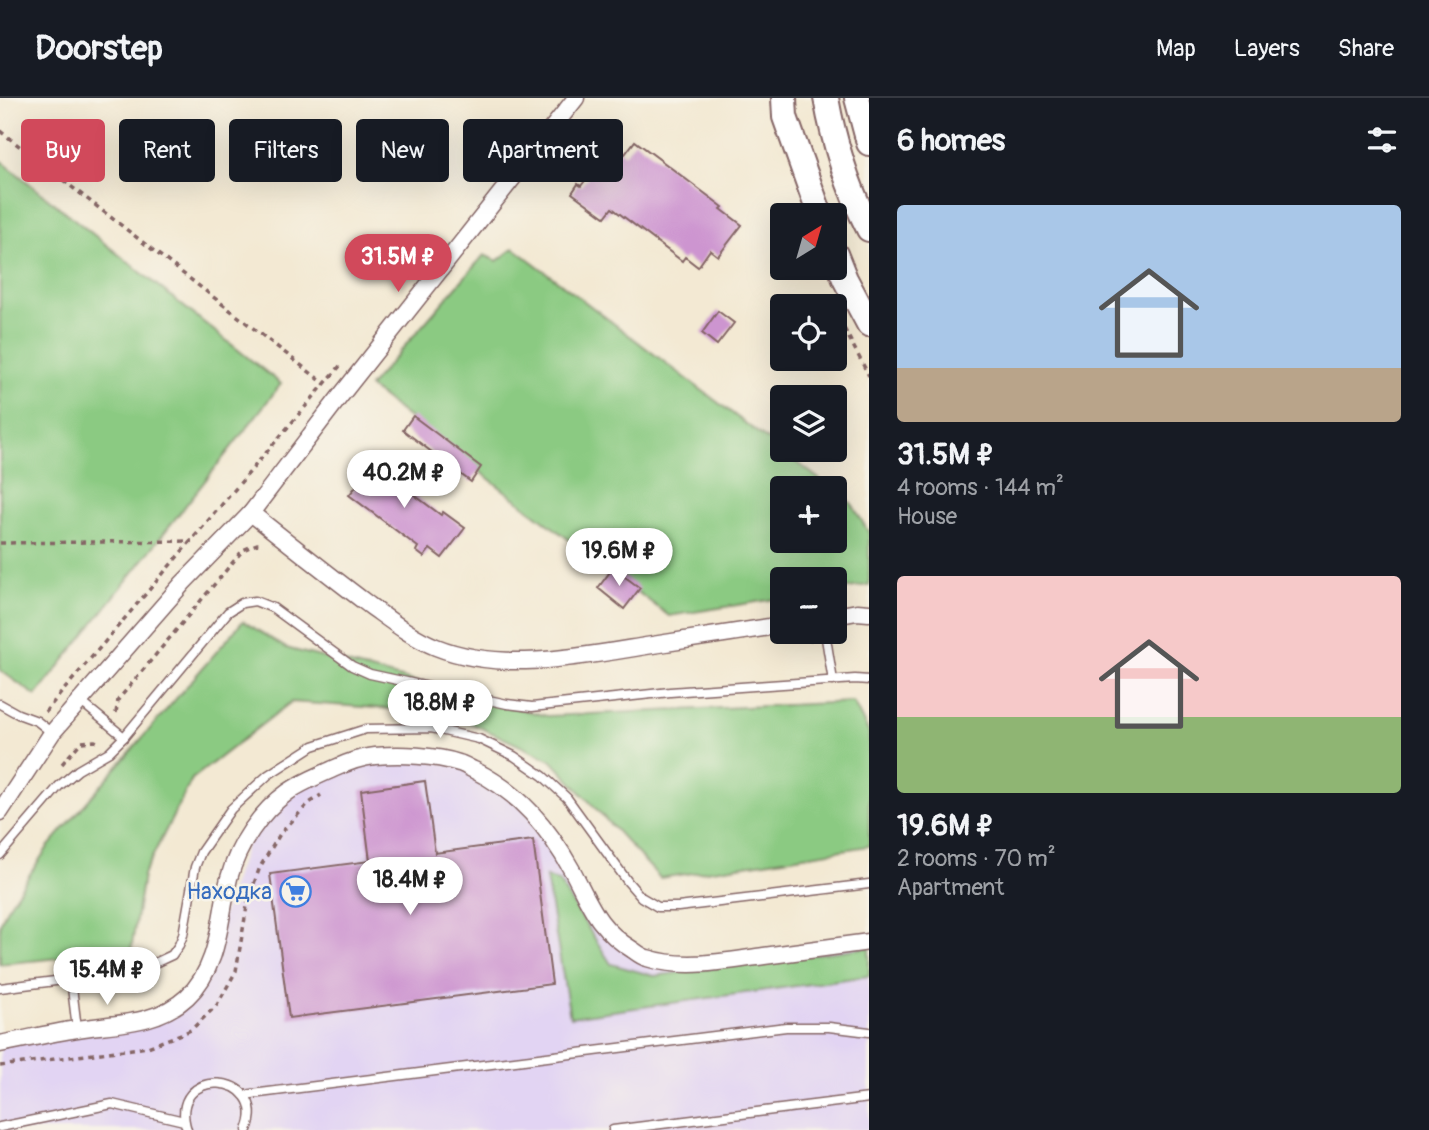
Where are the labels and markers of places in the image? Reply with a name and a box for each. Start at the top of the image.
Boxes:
pin: 31.5M ₽ [333,234,463,294]
pin: 40.2M ₽ [339,450,469,510]
pin: 19.6M ₽ [554,528,684,588]
pin: 18.8M ₽ [375,680,505,740]
pin: 18.4M ₽ [345,858,475,917]
supermarket icon: Находка [278,874,312,908]
place label: Находка [187,877,272,906]
pin: 15.4M ₽ [42,948,172,1007]

